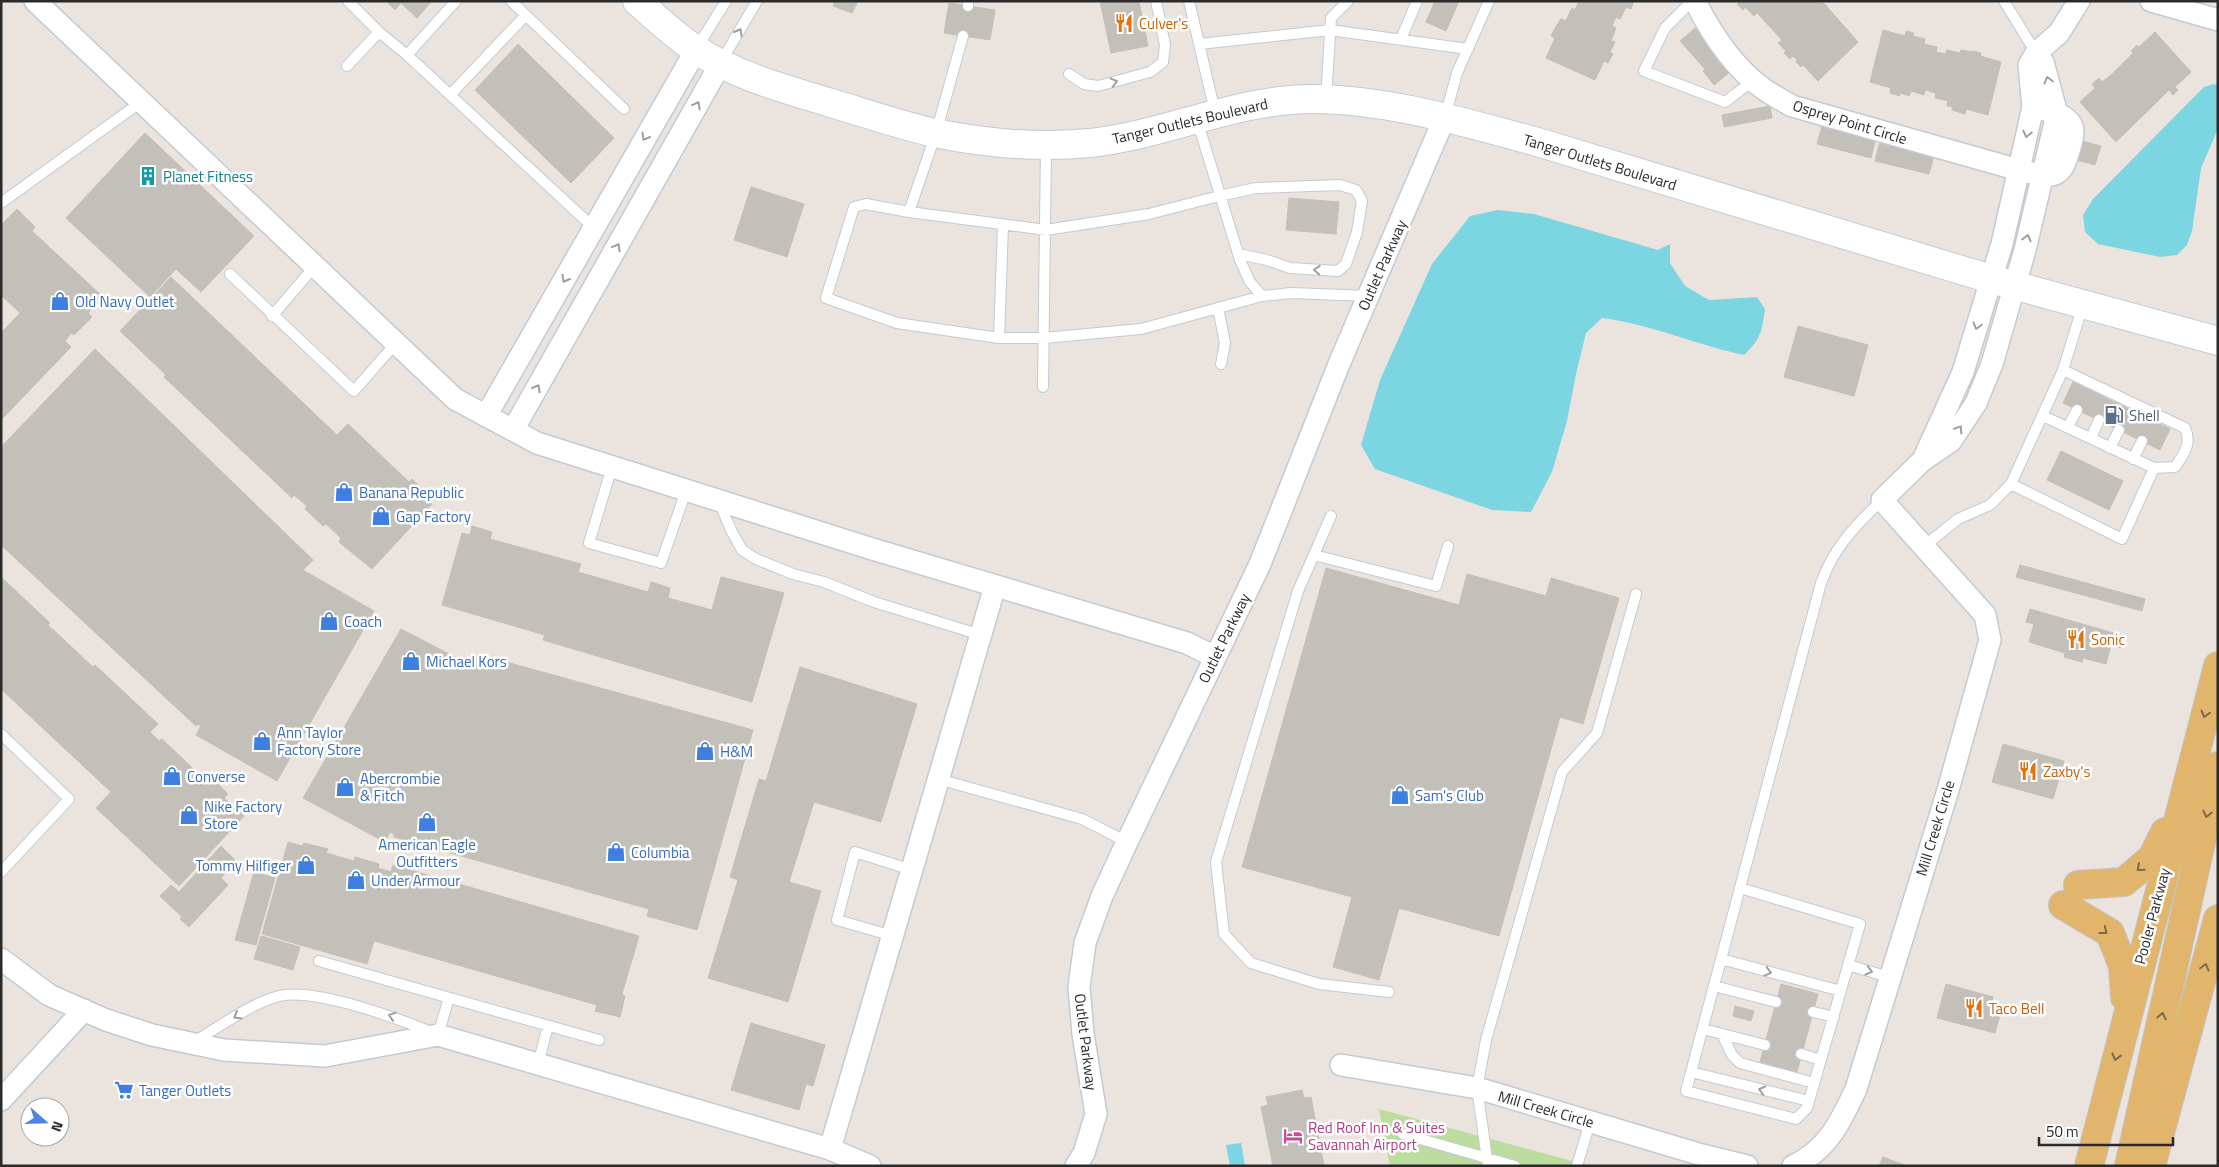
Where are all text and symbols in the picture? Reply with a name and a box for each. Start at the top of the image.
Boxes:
restaurant icon: Culver's [1113,12,1135,34]
place label: Culver's [1139,12,1188,35]
one-way arrow [732,29,742,38]
one-way arrow [2043,76,2054,85]
one-way arrow [1110,77,1119,88]
street label: Tanger Outlets Boulevard [1110,92,1270,150]
street label: Osprey Point Circle [1790,94,1910,150]
one-way arrow [691,101,701,110]
street label: Tanger Outlets Boulevard [1521,128,1679,196]
one-way arrow [2022,130,2033,139]
one-way arrow [642,132,652,141]
building icon: Planet Fitness [137,165,159,187]
place label: Planet Fitness [163,165,253,188]
street label: Outlet Parkway [1352,216,1412,314]
one-way arrow [2021,234,2032,243]
one-way arrow [611,243,621,252]
one-way arrow [1313,265,1321,276]
one-way arrow [561,273,571,282]
shop icon: Old Navy Outlet [49,290,71,312]
place label: Old Navy Outlet [75,290,175,313]
one-way arrow [1973,321,1983,329]
one-way arrow [531,384,541,393]
fuel station icon: Shell [2103,404,2125,426]
place label: Shell [2129,404,2160,427]
one-way arrow [1953,425,1962,434]
shop icon: Banana Republic [333,481,355,503]
place label: Banana Republic [359,481,464,504]
shop icon: Gap Factory [370,505,392,527]
place label: Gap Factory [396,505,471,528]
street label: Outlet Parkway [1192,589,1256,687]
shop icon: Coach [318,610,340,632]
place label: Coach [344,610,382,633]
restaurant icon: Sonic [2065,628,2087,650]
place label: Sonic [2091,628,2125,651]
shop icon: Michael Kors [400,650,422,672]
place label: Michael Kors [426,650,507,673]
one-way arrow [2201,709,2211,717]
place label: Ann Taylor Factory Store [277,721,361,761]
shop icon: Ann Taylor Factory Store [251,730,273,752]
shop icon: H&M [694,740,716,762]
place label: H&M [720,740,753,763]
restaurant icon: Zaxby's [2017,760,2039,782]
place label: Zaxby's [2043,760,2090,783]
shop icon: Converse [161,765,183,787]
place label: Converse [187,765,245,788]
place label: Abercrombie & Fitch [360,767,440,807]
shop icon: Abercrombie & Fitch [334,776,356,798]
street label: Mill Creek Circle [1910,777,1960,879]
shop icon: Sam's Club [1389,784,1411,806]
place label: Sam's Club [1415,784,1484,807]
place label: Nike Factory Store [204,795,282,835]
shop icon: Nike Factory Store [178,804,200,826]
one-way arrow [2202,809,2213,818]
shop icon: American Eagle Outfitters [416,811,438,833]
place label: American Eagle Outfitters [378,833,476,873]
shop icon: Columbia [605,841,627,863]
place label: Columbia [631,841,690,864]
place label: Tommy Hilfiger [195,854,291,877]
shop icon: Tommy Hilfiger [295,854,317,876]
one-way arrow [2137,863,2146,871]
street label: Pooler Parkway [2128,865,2176,967]
shop icon: Under Armour [345,869,367,891]
place label: Under Armour [371,869,460,892]
one-way arrow [2099,925,2108,934]
one-way arrow [2199,963,2209,971]
one-way arrow [1864,965,1872,975]
one-way arrow [1764,966,1773,977]
street label: Outlet Parkway [1069,992,1103,1092]
restaurant icon: Taco Bell [1963,997,1985,1019]
place label: Taco Bell [1989,997,2045,1020]
one-way arrow [234,1010,243,1020]
one-way arrow [2156,1011,2167,1020]
one-way arrow [389,1012,397,1022]
one-way arrow [2111,1053,2122,1062]
supermarket icon: Tanger Outlets [113,1079,135,1101]
place label: Tanger Outlets [139,1079,231,1102]
street label: Mill Creek Circle [1495,1084,1597,1134]
one-way arrow [1757,1085,1766,1096]
north arrow [20,1097,70,1147]
scale bar [2039,1114,2173,1146]
place label: Red Roof Inn & Suites Savannah Airport [1308,1116,1445,1156]
text: N [46,1118,69,1135]
text: 50 m [2046,1120,2079,1143]
hotel icon: Red Roof Inn & Suites Savannah Airport [1282,1125,1304,1147]

